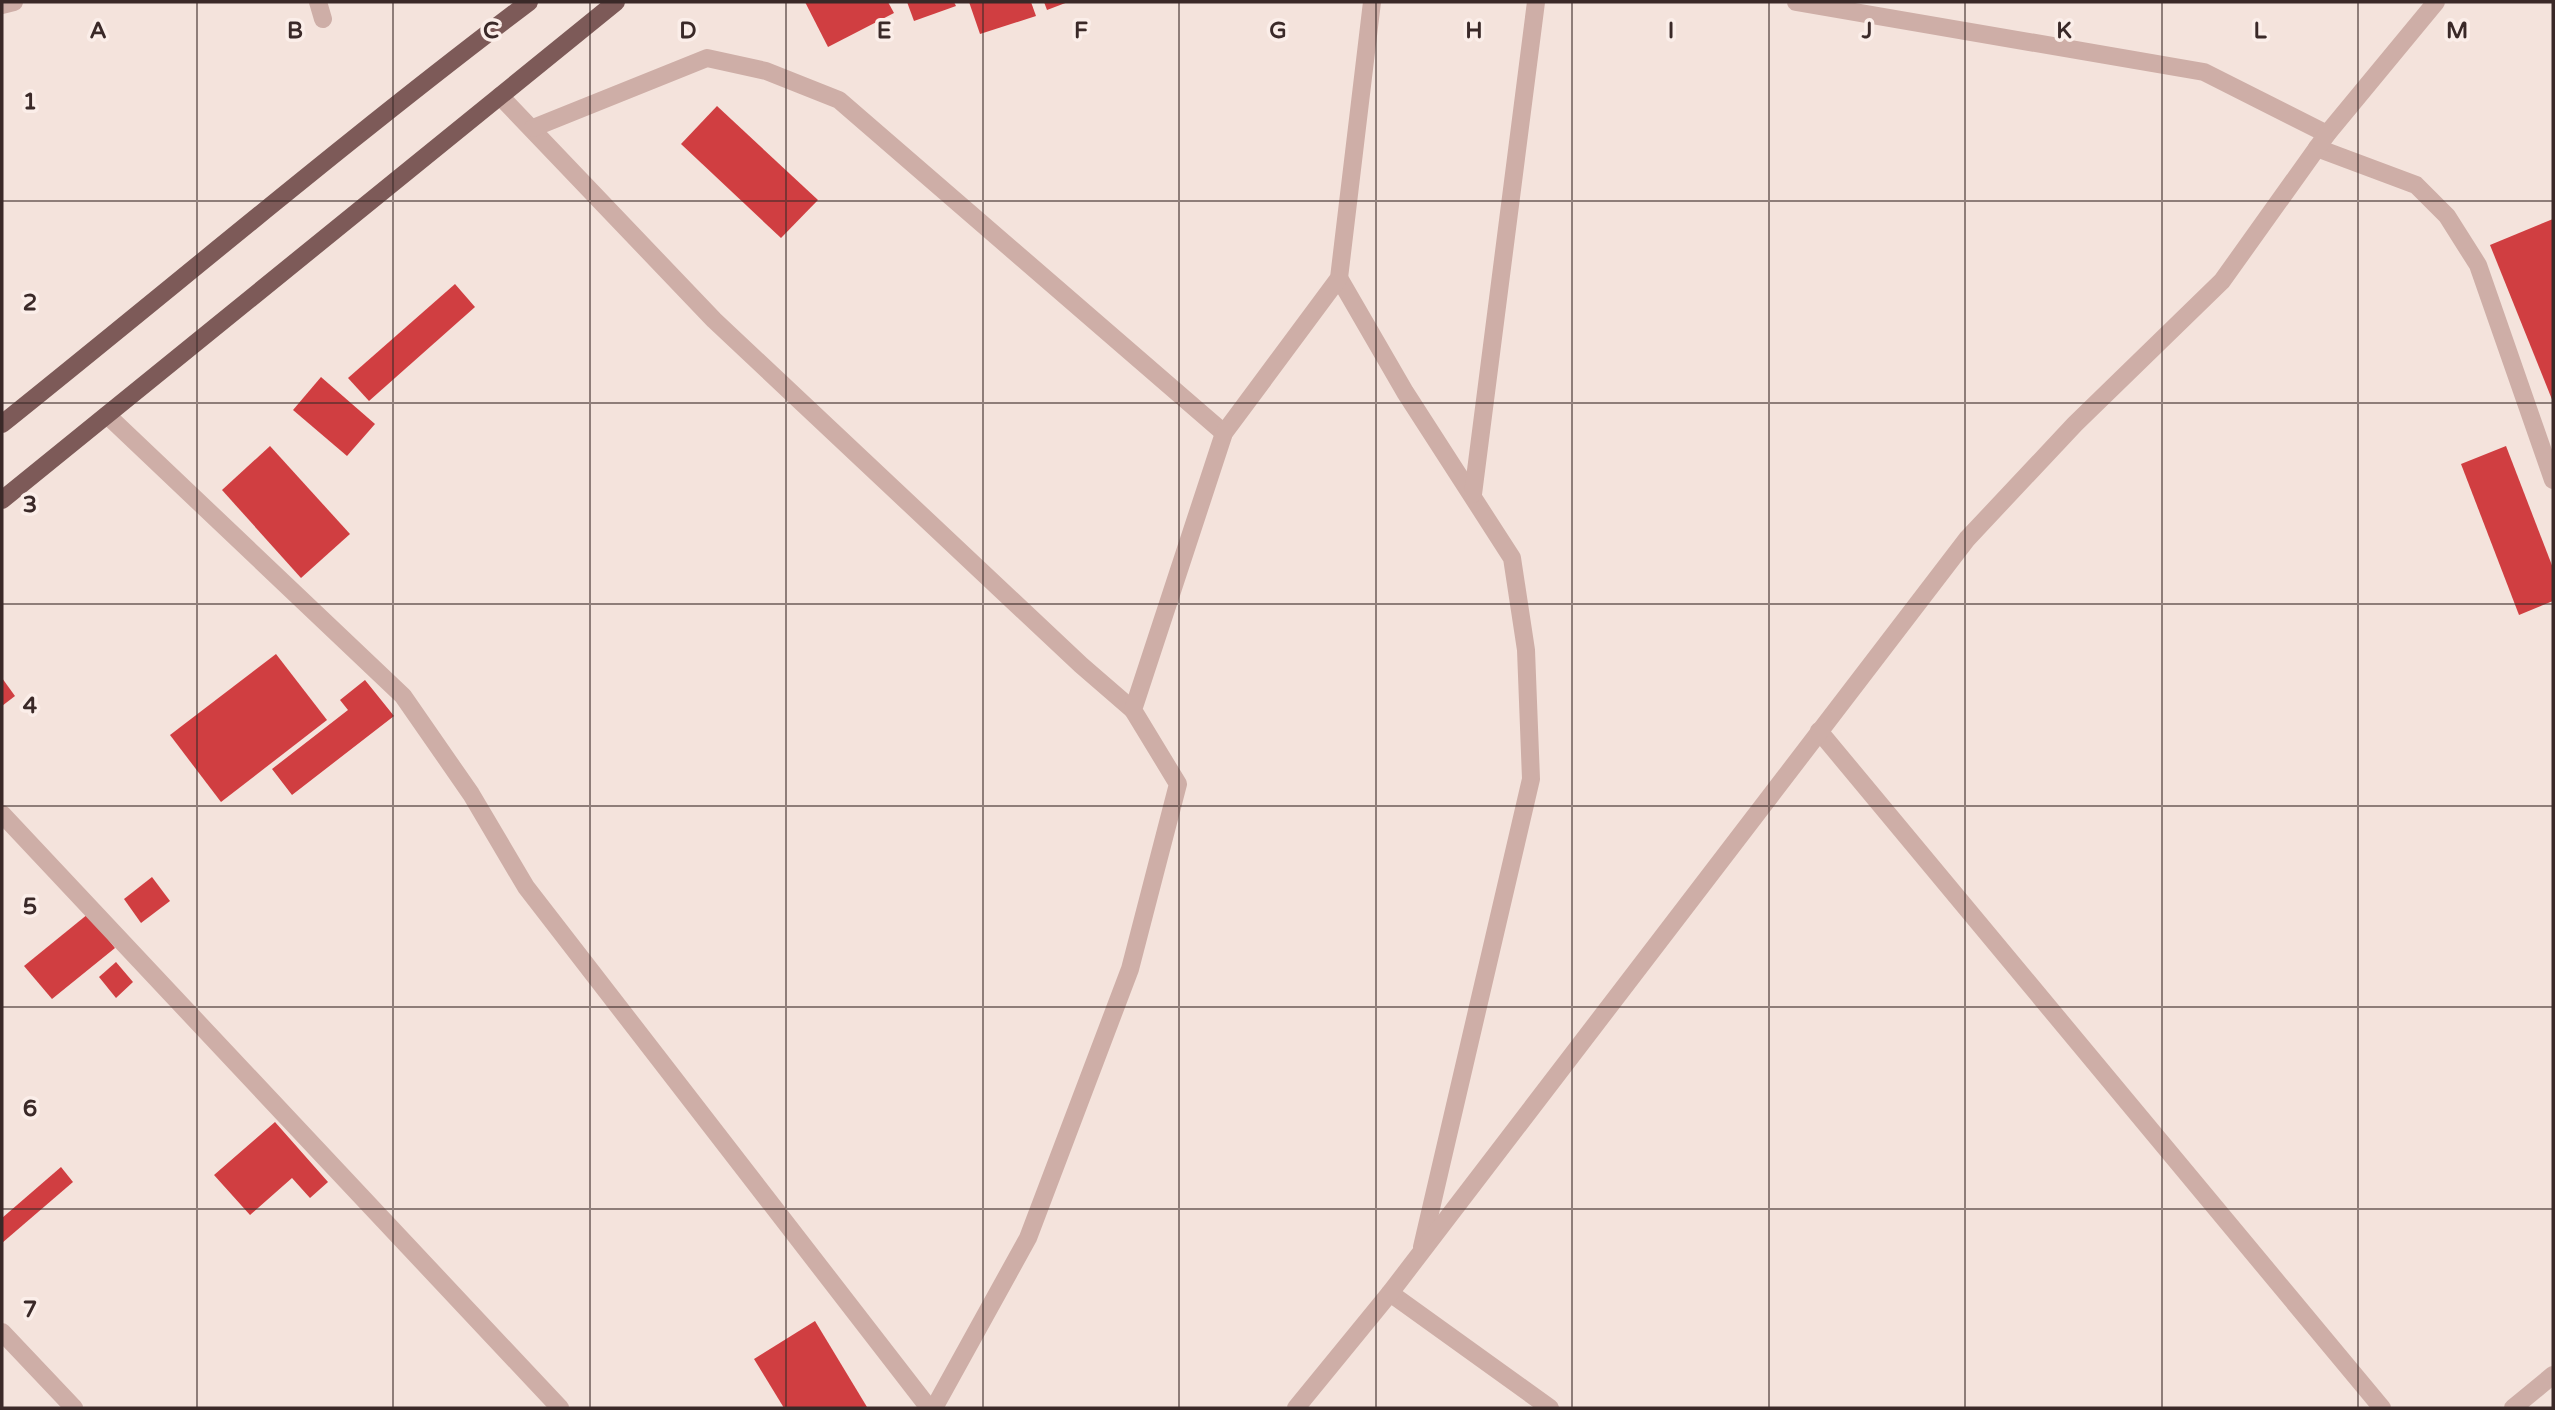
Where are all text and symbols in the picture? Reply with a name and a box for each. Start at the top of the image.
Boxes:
text: A [89,17,107,45]
text: B [287,17,303,45]
text: C [483,17,499,45]
text: D [679,17,697,45]
text: E [877,17,891,45]
text: F [1074,17,1088,45]
text: G [1269,17,1287,45]
text: H [1465,17,1483,45]
text: I [1668,17,1674,45]
text: J [1861,17,1872,45]
text: K [2056,17,2072,45]
text: L [2253,17,2267,45]
text: M [2446,17,2468,45]
text: 1 [23,88,37,116]
text: 2 [23,289,37,317]
text: 3 [23,491,37,519]
text: 4 [23,692,38,720]
text: 5 [23,893,37,921]
text: 6 [23,1095,37,1123]
text: 7 [23,1296,37,1324]

